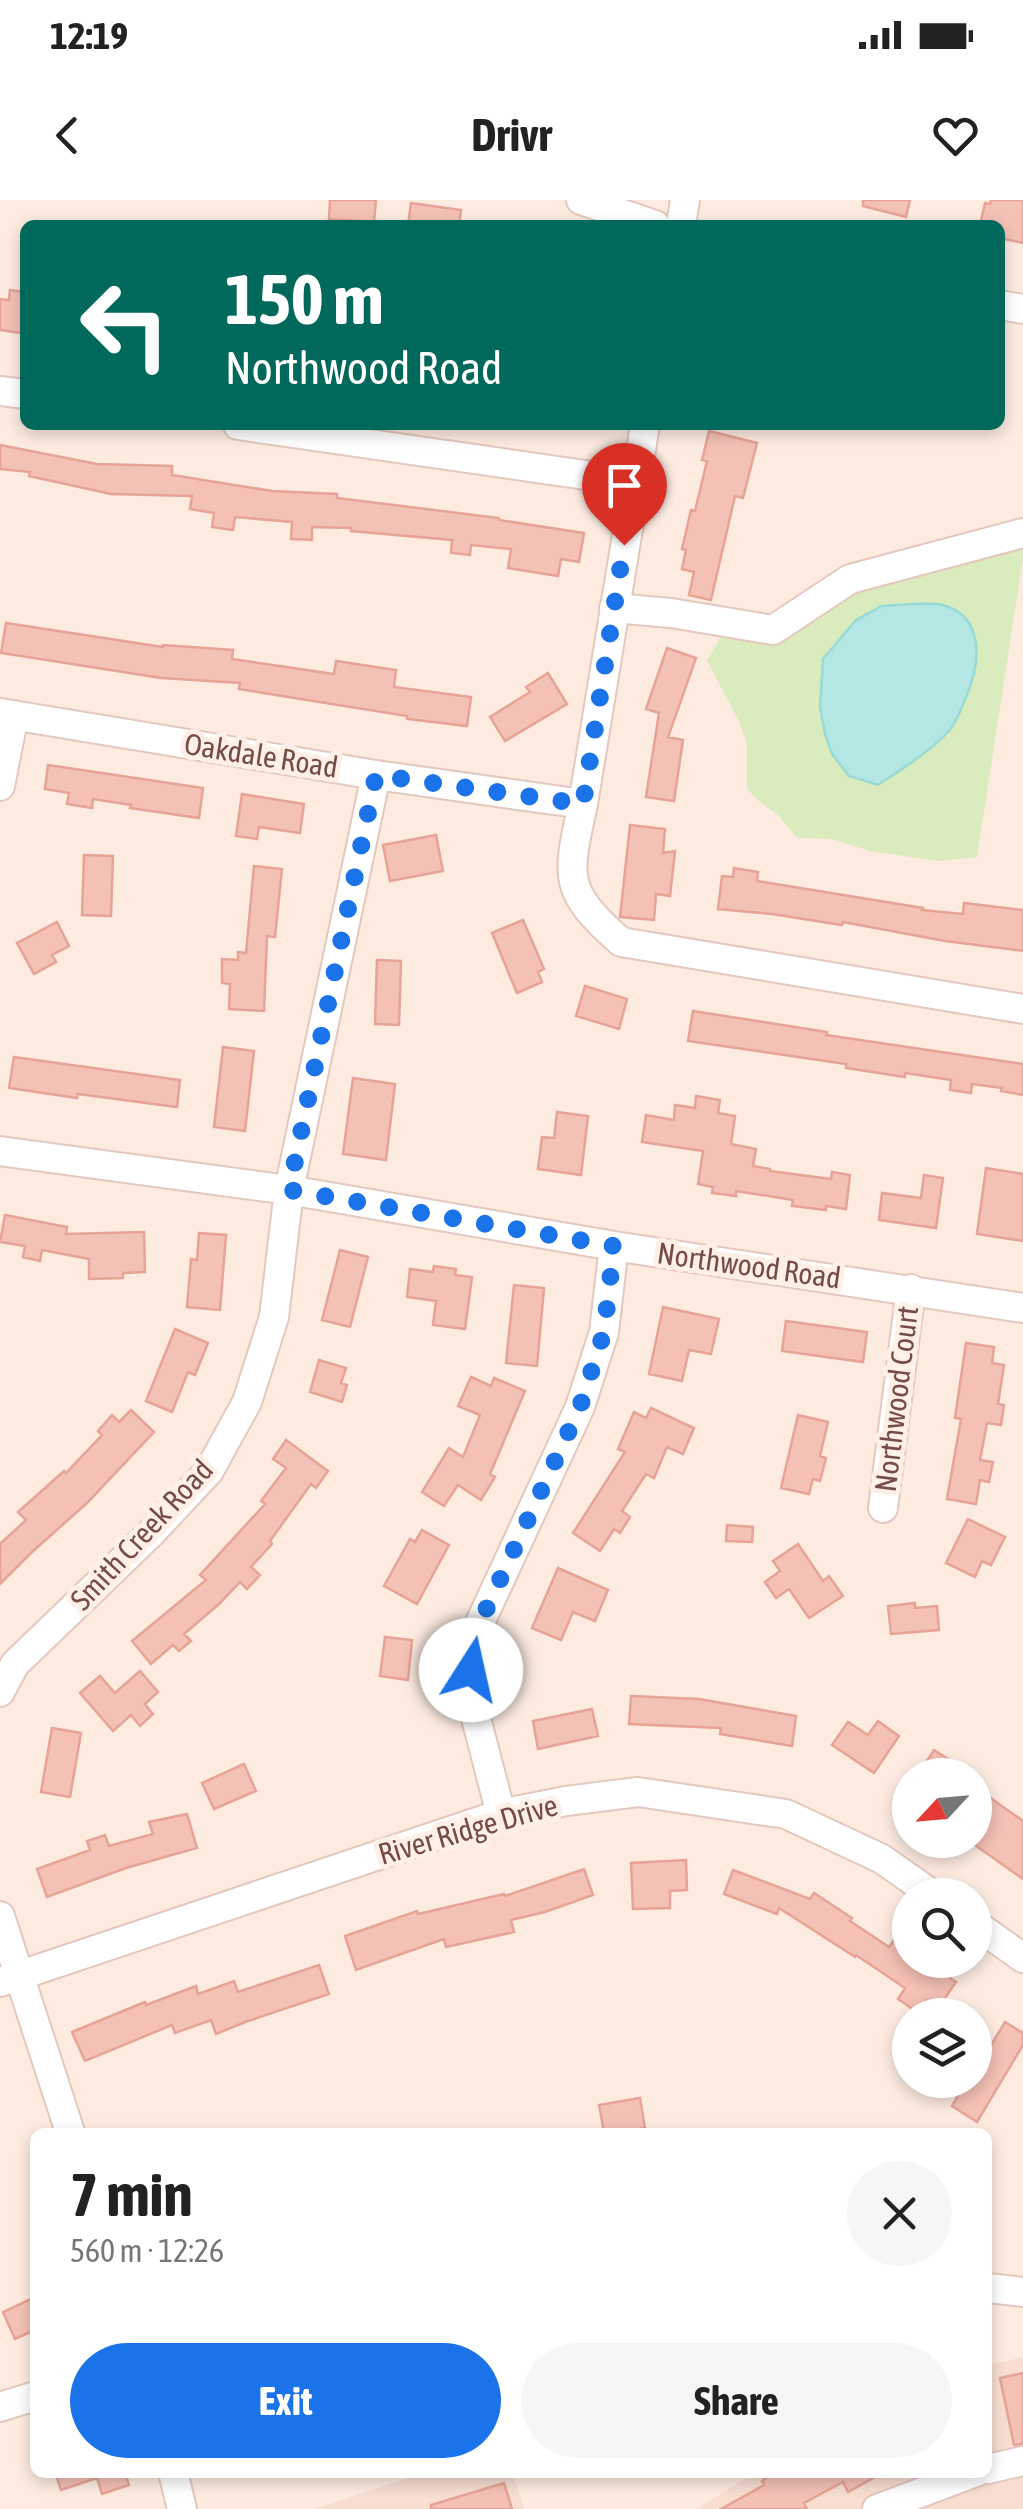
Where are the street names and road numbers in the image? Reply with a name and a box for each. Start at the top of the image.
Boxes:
street label: Oakdale Road [182,726,340,784]
street label: Northwood Road [655,1235,843,1295]
street label: Northwood Court [868,1304,924,1494]
street label: Smith Creek Road [63,1452,219,1616]
street label: River Ridge Drive [374,1787,561,1871]

